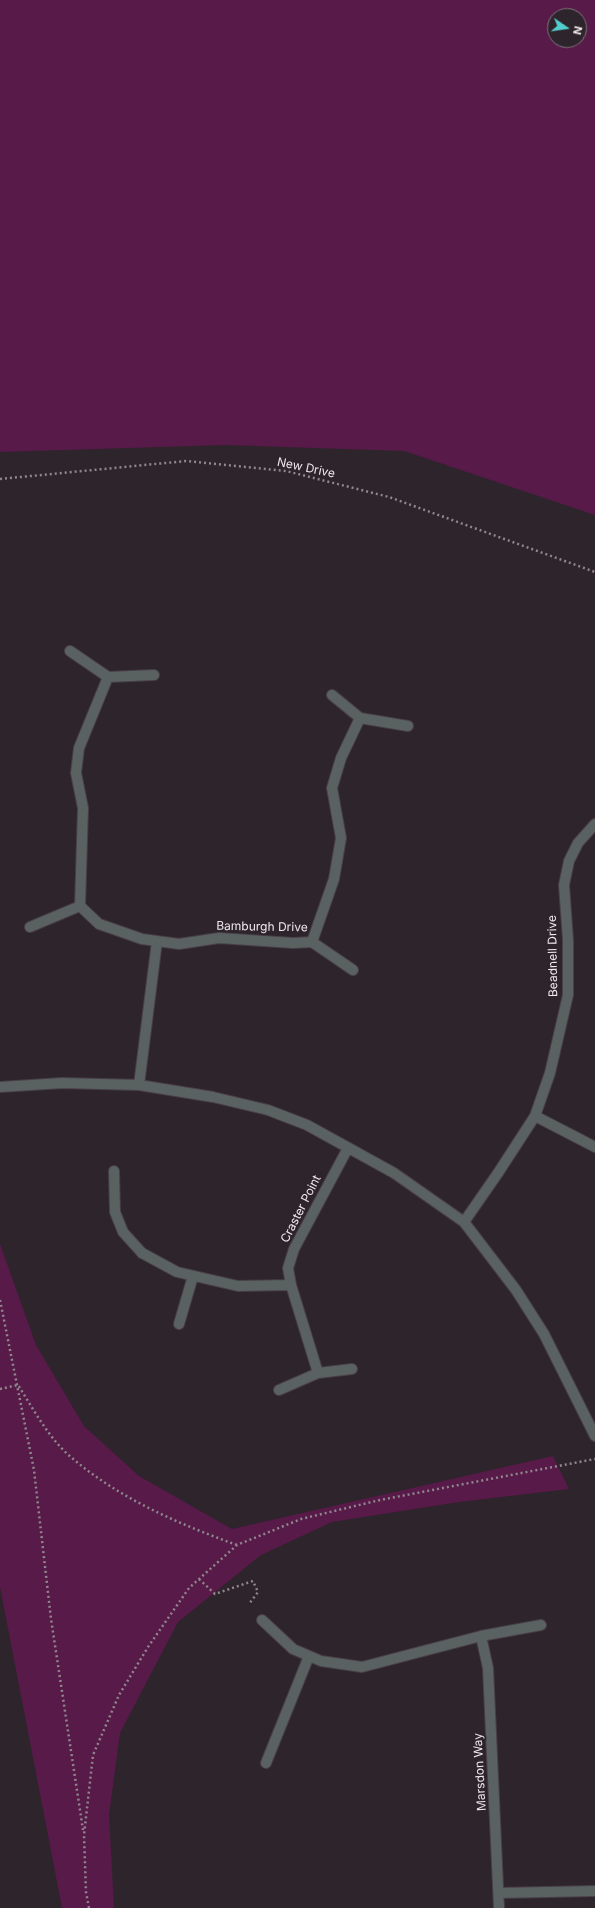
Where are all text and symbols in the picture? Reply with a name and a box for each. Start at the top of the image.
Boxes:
north arrow [547,8,587,48]
text: N [570,25,585,36]
street label: New Drive [276,455,336,481]
street label: Beadnell Drive [545,915,561,997]
street label: Bamburgh Drive [216,919,308,935]
street label: Craster Point [278,1173,324,1245]
street label: Marsdon Way [471,1733,489,1811]

